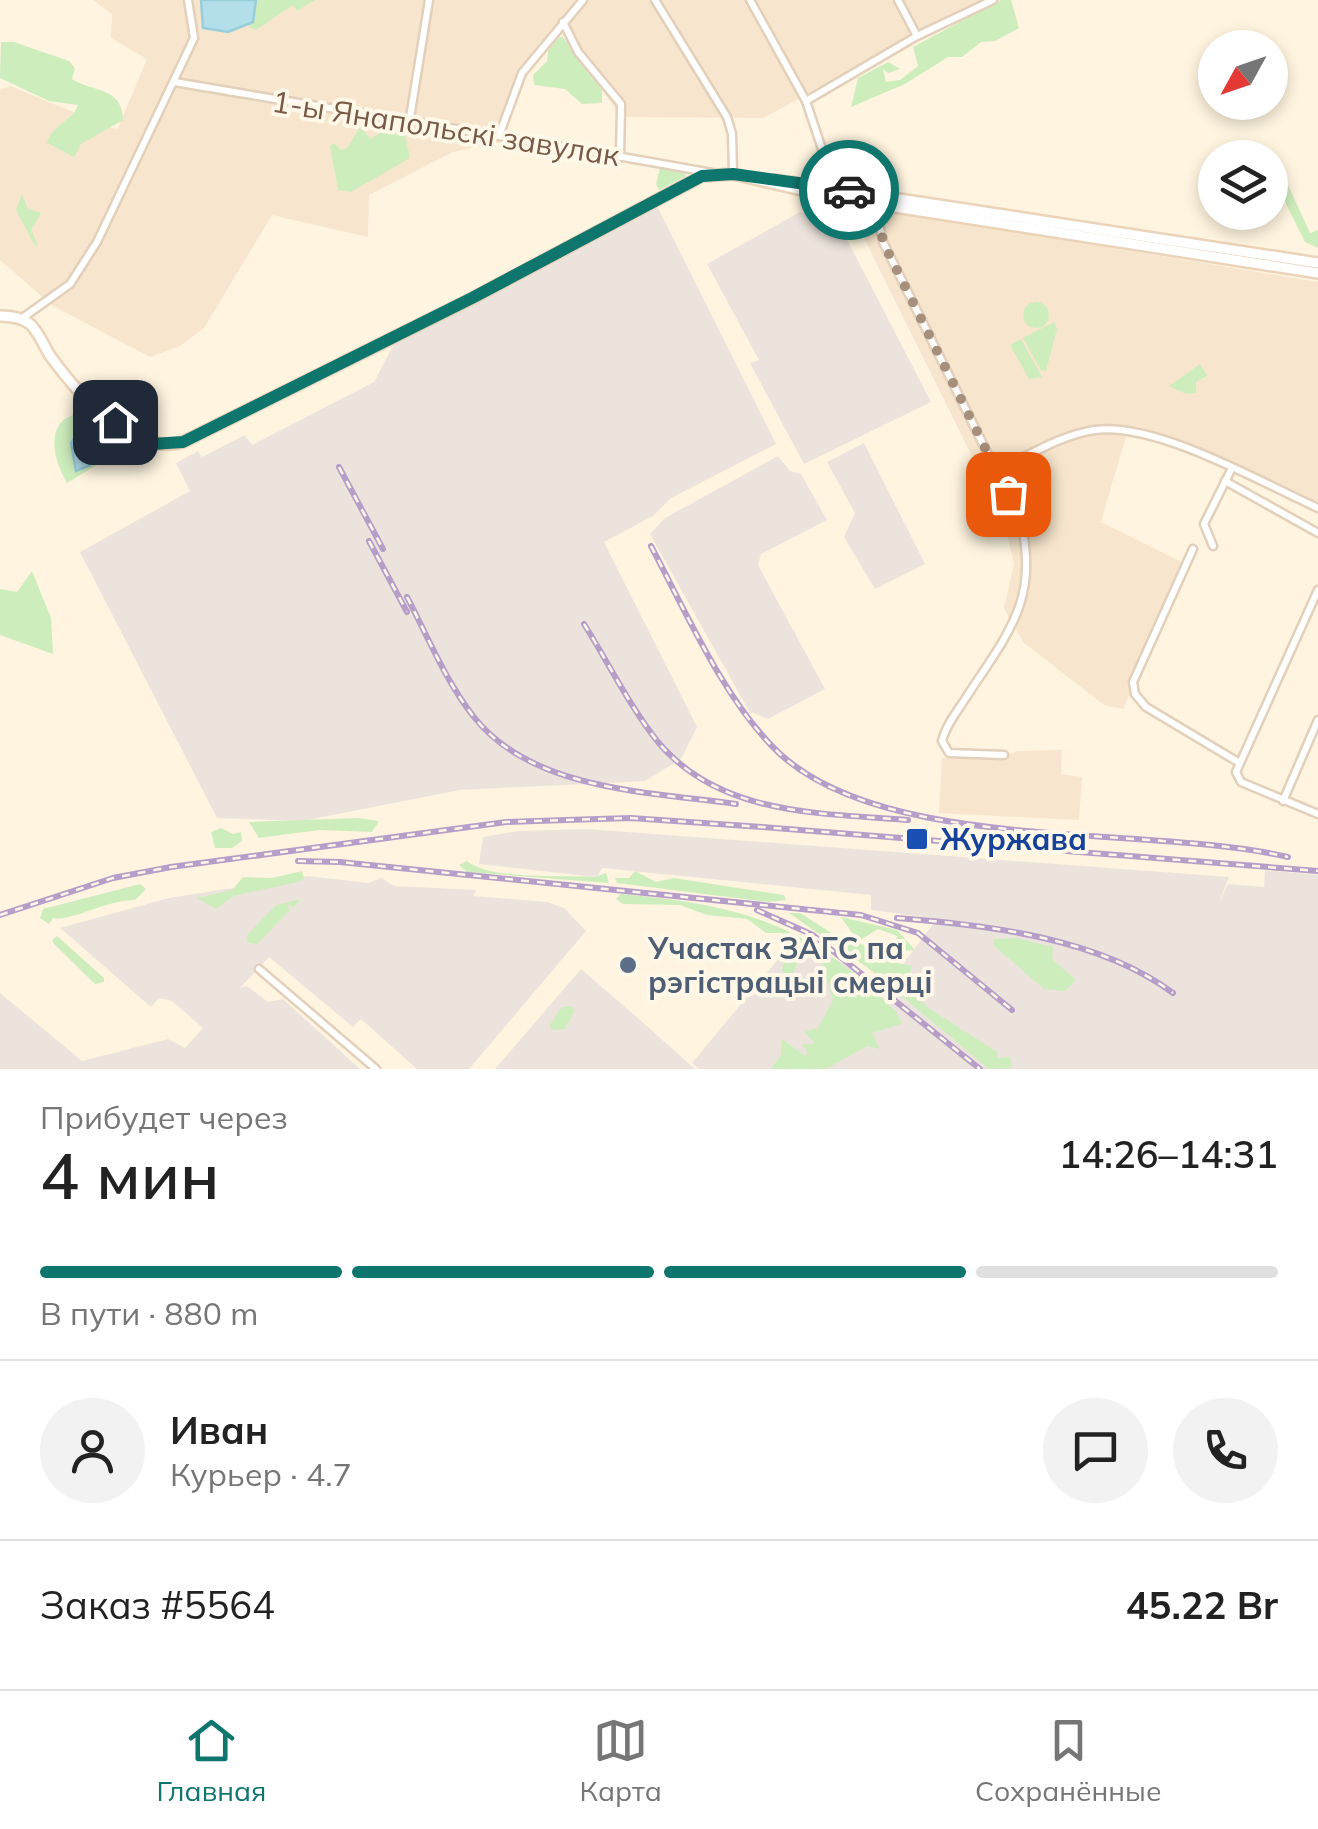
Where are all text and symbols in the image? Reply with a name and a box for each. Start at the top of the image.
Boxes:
north arrow [1198,30,1288,120]
map controls [1198,30,1288,230]
street label: 1-ы Янапольскі завулак [270,82,623,174]
courier [799,140,899,240]
button: layers [1198,140,1288,230]
icon: car [822,163,877,218]
pin [73,380,158,465]
icon: home [88,395,143,450]
pin [966,452,1051,537]
icon: bag [981,467,1036,522]
place label: Журжава [940,820,1087,858]
marker: Журжава [904,826,930,852]
place label: Участак ЗАГС па рэгістрацыі смерці [647,929,932,1001]
marker: Участак ЗАГС па рэгістрацыі смерці [617,954,639,976]
text: Прибудет через [40,1097,288,1137]
text: 14:26–14:31 [1058,1130,1278,1178]
text: 4 мин [40,1134,220,1215]
text: В пути · 880 m [40,1293,258,1333]
button: person [40,1398,145,1503]
button: chat [1043,1398,1148,1503]
button: phone [1173,1398,1278,1503]
text: Иван [170,1406,268,1454]
text: Курьер · 4.7 [170,1454,352,1494]
text: Заказ #5564 [40,1581,275,1629]
text: 45.22 Br [1126,1581,1278,1629]
tab: Главная [157,1713,266,1808]
tab: Карта [580,1713,662,1808]
tab: Сохранённые [975,1713,1161,1808]

